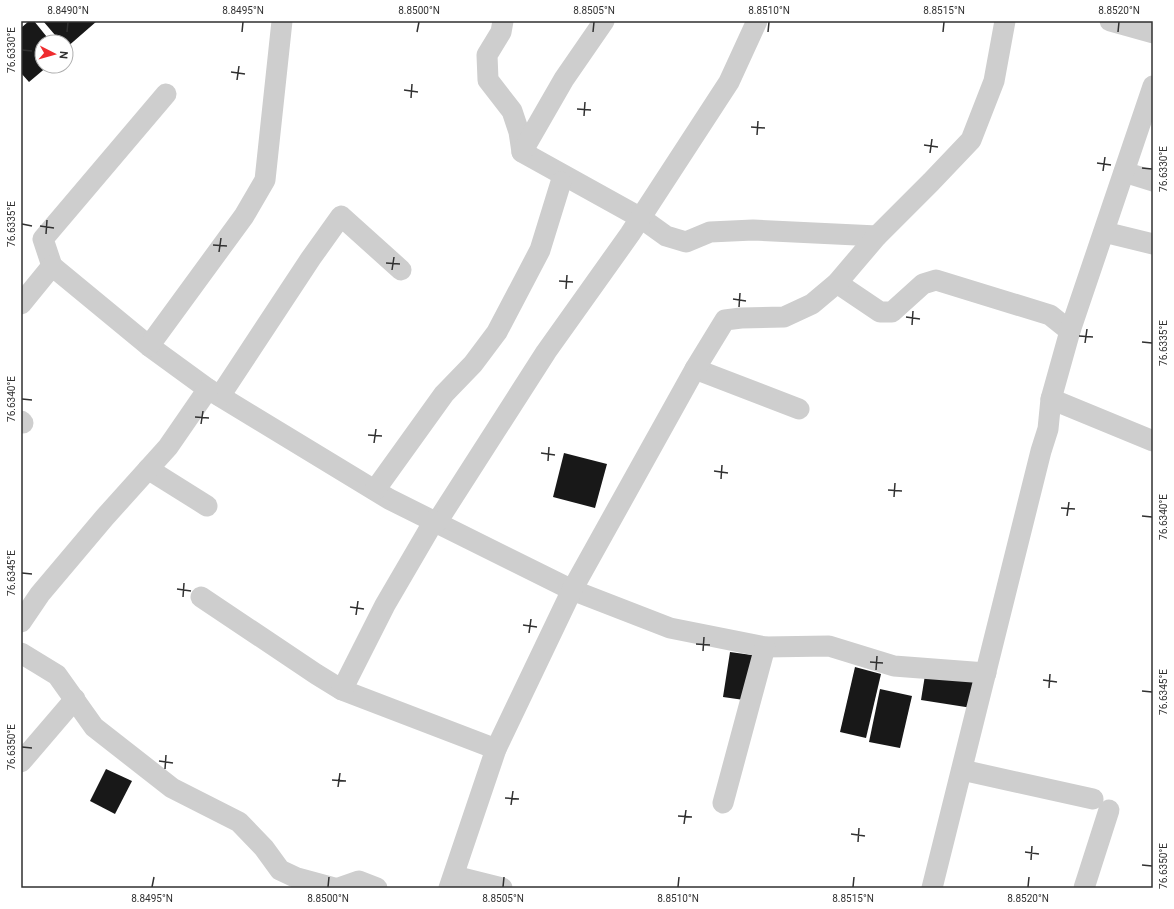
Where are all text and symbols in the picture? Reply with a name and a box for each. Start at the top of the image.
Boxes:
text: 8.8490°N [47,5,89,16]
text: 8.8495°N [222,5,264,16]
text: 8.8500°N [398,5,440,16]
text: 8.8505°N [573,5,615,16]
text: 8.8510°N [748,5,790,16]
text: 8.8515°N [923,5,965,16]
text: 8.8520°N [1098,5,1140,16]
text: 76.6330°E [6,27,17,73]
north arrow [34,34,74,74]
text: N [57,50,70,60]
text: 76.6330°E [1158,146,1169,192]
text: 76.6335°E [6,201,17,247]
text: 76.6335°E [1158,320,1169,366]
text: 76.6340°E [6,376,17,422]
text: 76.6340°E [1158,494,1169,540]
text: 76.6345°E [6,550,17,596]
text: 76.6345°E [1158,669,1169,715]
text: 76.6350°E [6,724,17,770]
text: 76.6350°E [1158,843,1169,889]
text: 8.8495°N [131,893,173,904]
text: 8.8500°N [307,893,349,904]
text: 8.8505°N [482,893,524,904]
text: 8.8510°N [657,893,699,904]
text: 8.8515°N [832,893,874,904]
text: 8.8520°N [1007,893,1049,904]

